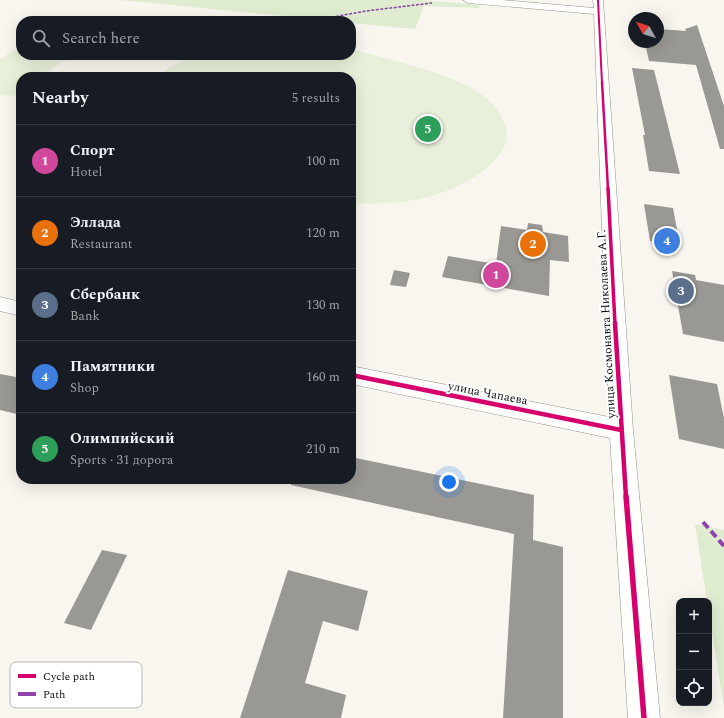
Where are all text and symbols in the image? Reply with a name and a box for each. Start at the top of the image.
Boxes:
north arrow [628,12,664,48]
search box [16,16,356,60]
icon: search [30,27,52,49]
text: Search here [62,27,140,50]
text: Nearby [32,85,88,111]
text: 5 results [292,88,340,108]
pin: 5 [415,114,441,144]
text: Спорт [70,139,115,162]
text: 1 [41,151,49,171]
text: 100 m [306,151,340,171]
text: Hotel [70,162,102,182]
text: Эллада [70,211,121,234]
text: 2 [41,223,49,243]
text: 120 m [306,223,340,243]
pin: 4 [654,226,680,256]
pin: 2 [520,229,546,259]
street label: улица Космонавта Николаева А.Г. [592,229,621,420]
text: Restaurant [70,234,132,254]
pin: 1 [483,260,509,290]
pin: 3 [668,276,694,306]
text: Сбербанк [70,283,140,306]
text: 3 [41,295,49,315]
text: 130 m [306,295,340,315]
text: Bank [70,306,100,326]
text: Памятники [70,355,155,378]
text: 4 [41,367,49,387]
text: 160 m [306,367,340,387]
street label: улица Чапаева [445,376,530,411]
text: Shop [70,378,99,398]
text: Олимпийский [70,427,175,450]
text: 5 [41,439,49,459]
text: 210 m [306,439,340,459]
text: Sports · 31 дорога [70,450,173,470]
your location [439,472,459,492]
map controls [676,598,712,706]
button: + [676,598,712,634]
button: − [676,634,712,670]
legend [10,662,142,708]
text: Cycle path [43,668,95,685]
button: locate [676,670,712,706]
text: Path [43,686,65,703]

